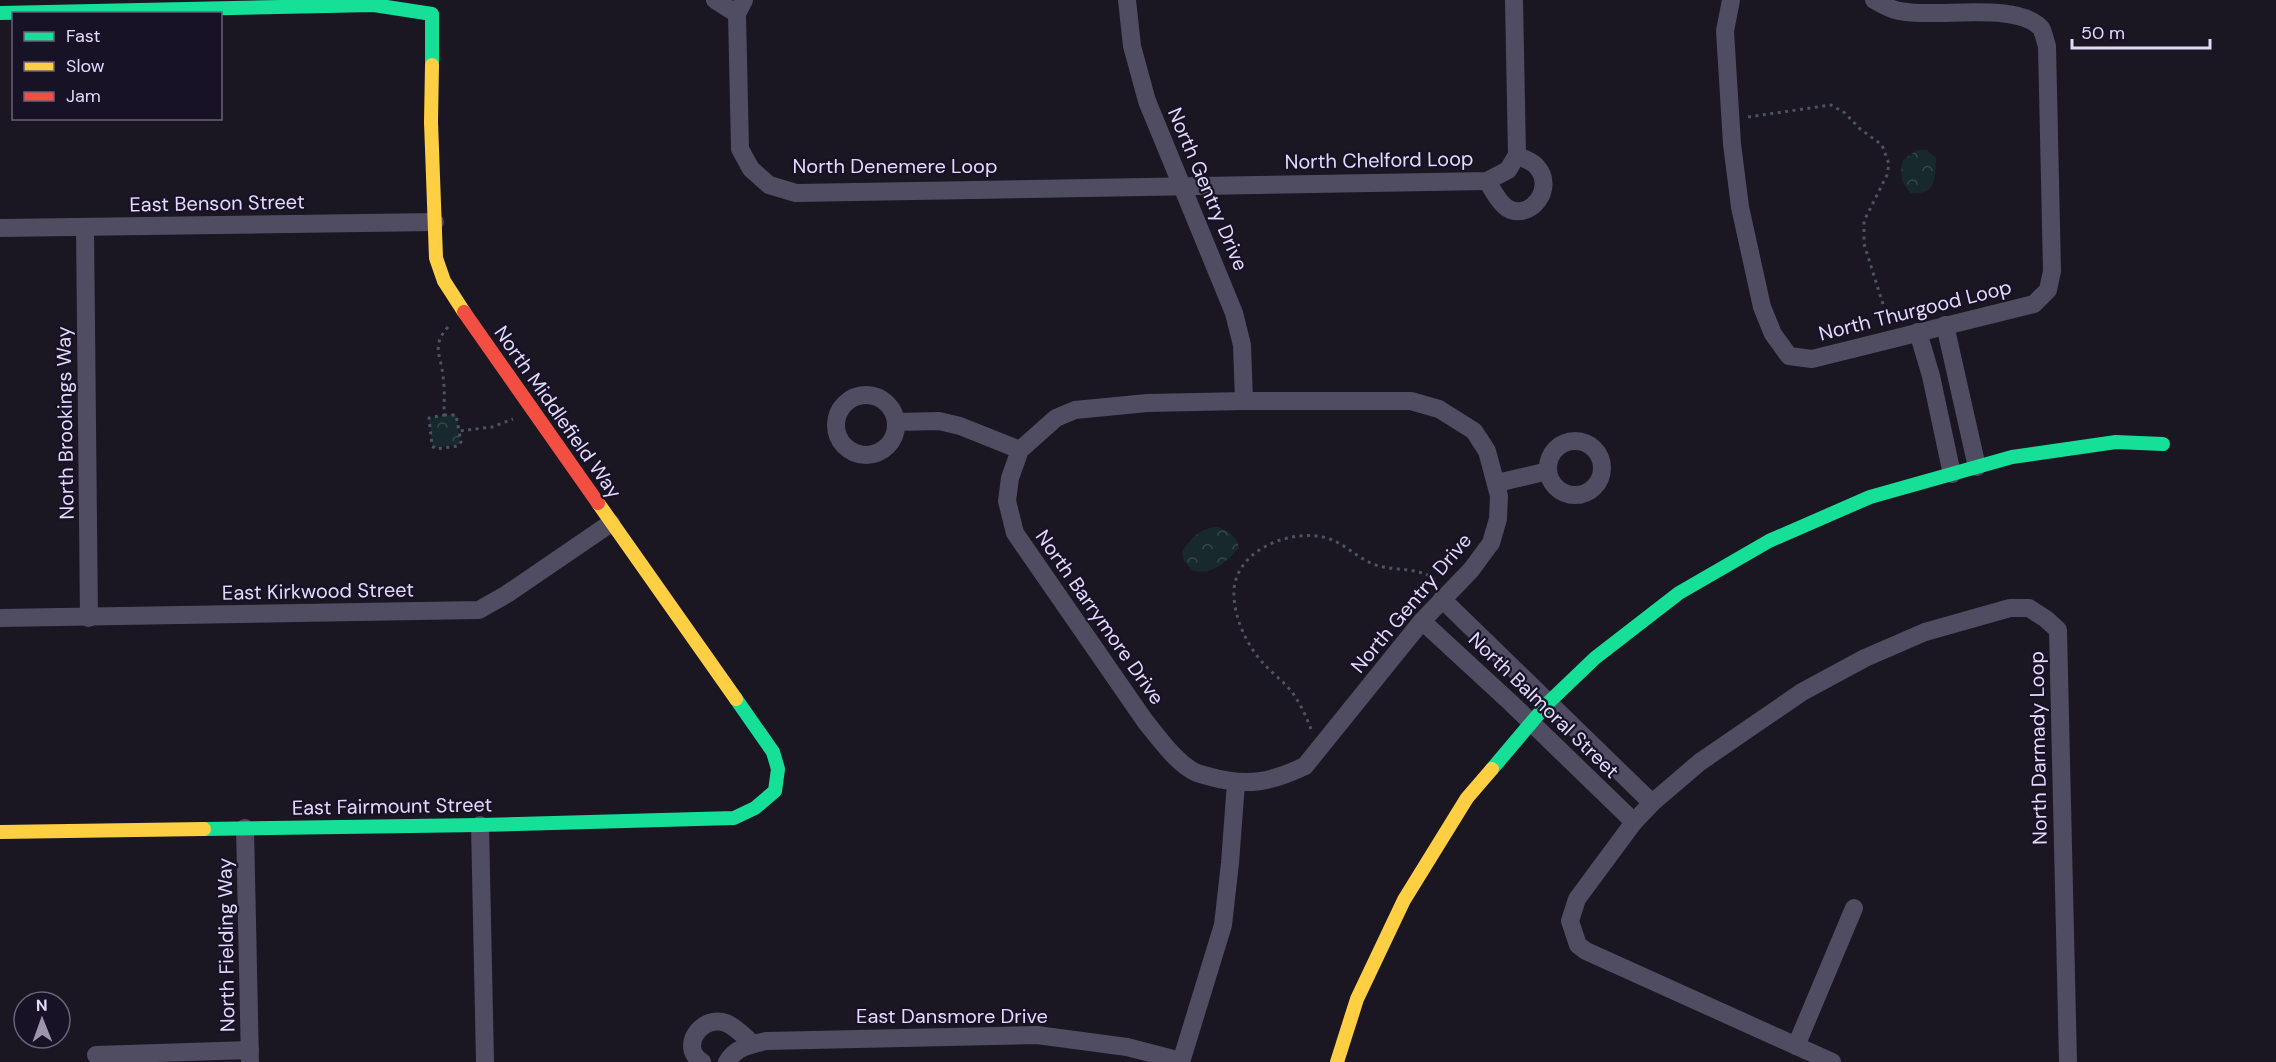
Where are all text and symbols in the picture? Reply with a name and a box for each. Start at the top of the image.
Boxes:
legend [12,12,222,120]
scale bar [2072,12,2210,50]
text: 50 m [2081,21,2125,45]
text: Fast [66,24,101,48]
text: Slow [66,54,105,78]
text: Jam [66,84,101,108]
street label: North Gentry Drive [1162,103,1254,275]
street label: North Chelford Loop [1284,145,1474,175]
street label: North Denemere Loop [793,153,997,179]
street label: East Benson Street [129,188,305,218]
street label: North Thurgood Loop [1816,273,2014,347]
street label: North Middlefield Way [488,320,628,504]
street label: North Brookings Way [50,326,80,520]
street label: North Barrymore Drive [1030,525,1170,709]
street label: North Gentry Drive [1345,528,1477,678]
street label: East Kirkwood Street [222,576,414,606]
street label: North Balmoral Street [1463,626,1625,784]
street label: North Darmady Loop [2023,651,2053,845]
street label: East Fairmount Street [292,791,493,821]
street label: North Fielding Way [211,858,241,1032]
north arrow [12,990,72,1050]
text: N [36,995,48,1016]
street label: East Dansmore Drive [856,1003,1048,1029]

